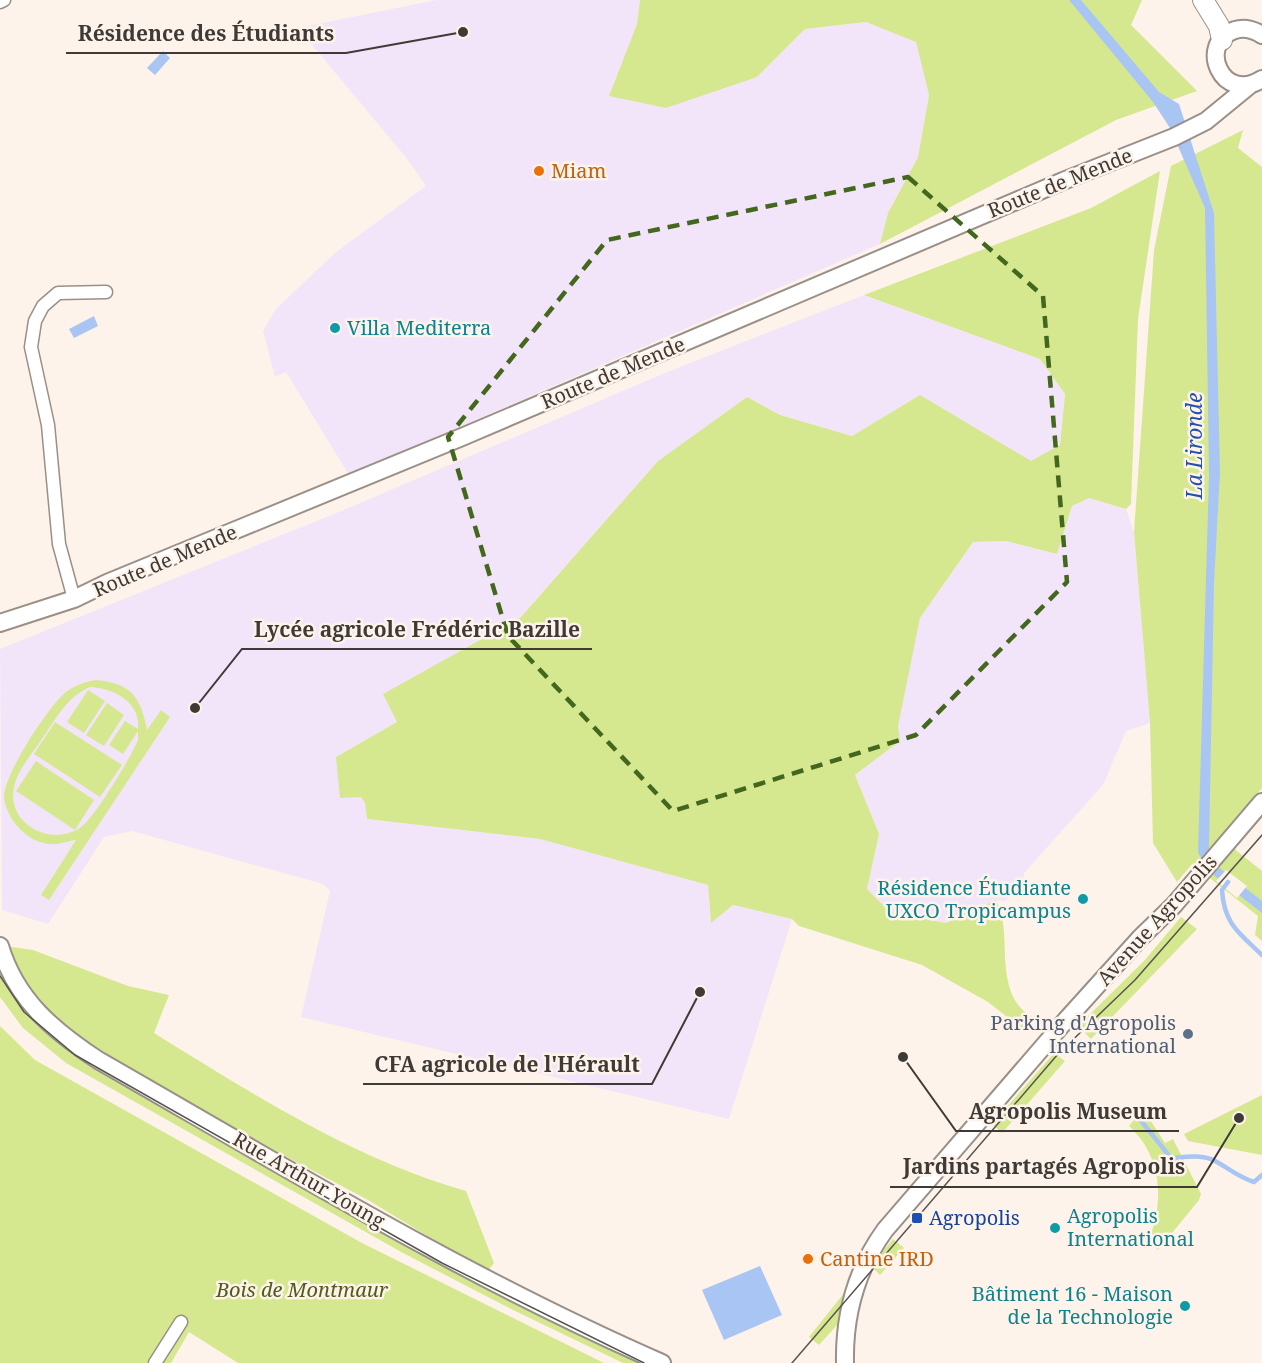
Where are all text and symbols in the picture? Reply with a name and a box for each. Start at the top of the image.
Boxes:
callout: Résidence des Étudiants [66,14,346,53]
text: Résidence des Étudiants [78,19,334,47]
street label: Route de Mende [983,141,1136,224]
place label: Miam [551,157,606,184]
marker: Miam [532,164,546,178]
place label: Villa Mediterra [347,314,491,341]
marker: Villa Mediterra [328,321,342,335]
street label: Route de Mende [537,330,689,415]
water label: La Lironde [1180,393,1208,500]
street label: Route de Mende [89,518,241,603]
callout: Lycée agricole Frédéric Bazille [242,610,592,649]
text: Lycée agricole Frédéric Bazille [254,615,580,643]
street label: Avenue Agropolis [1091,848,1223,991]
place label: Résidence Étudiante UXCO Tropicampus [877,874,1071,924]
marker: Résidence Étudiante UXCO Tropicampus [1076,892,1090,906]
place label: Parking d'Agropolis International [990,1009,1176,1059]
marker: Parking d'Agropolis International [1181,1027,1195,1041]
callout: CFA agricole de l'Hérault [363,1045,652,1084]
text: CFA agricole de l'Hérault [374,1050,640,1078]
callout: Agropolis Museum [956,1092,1179,1131]
text: Agropolis Museum [969,1097,1168,1125]
street label: Rue Arthur Young [228,1125,390,1234]
callout: Jardins partagés Agropolis [890,1148,1197,1187]
text: Jardins partagés Agropolis [902,1152,1185,1180]
place label: Agropolis International [1067,1202,1194,1252]
place label: Agropolis [929,1204,1020,1231]
marker: Agropolis [910,1211,924,1225]
marker: Agropolis International [1048,1221,1062,1235]
place label: Cantine IRD [820,1245,934,1272]
marker: Cantine IRD [801,1252,815,1266]
park label: Bois de Montmaur [215,1276,389,1303]
place label: Bâtiment 16 - Maison de la Technologie [972,1280,1173,1330]
marker: Bâtiment 16 - Maison de la Technologie [1178,1299,1192,1313]

